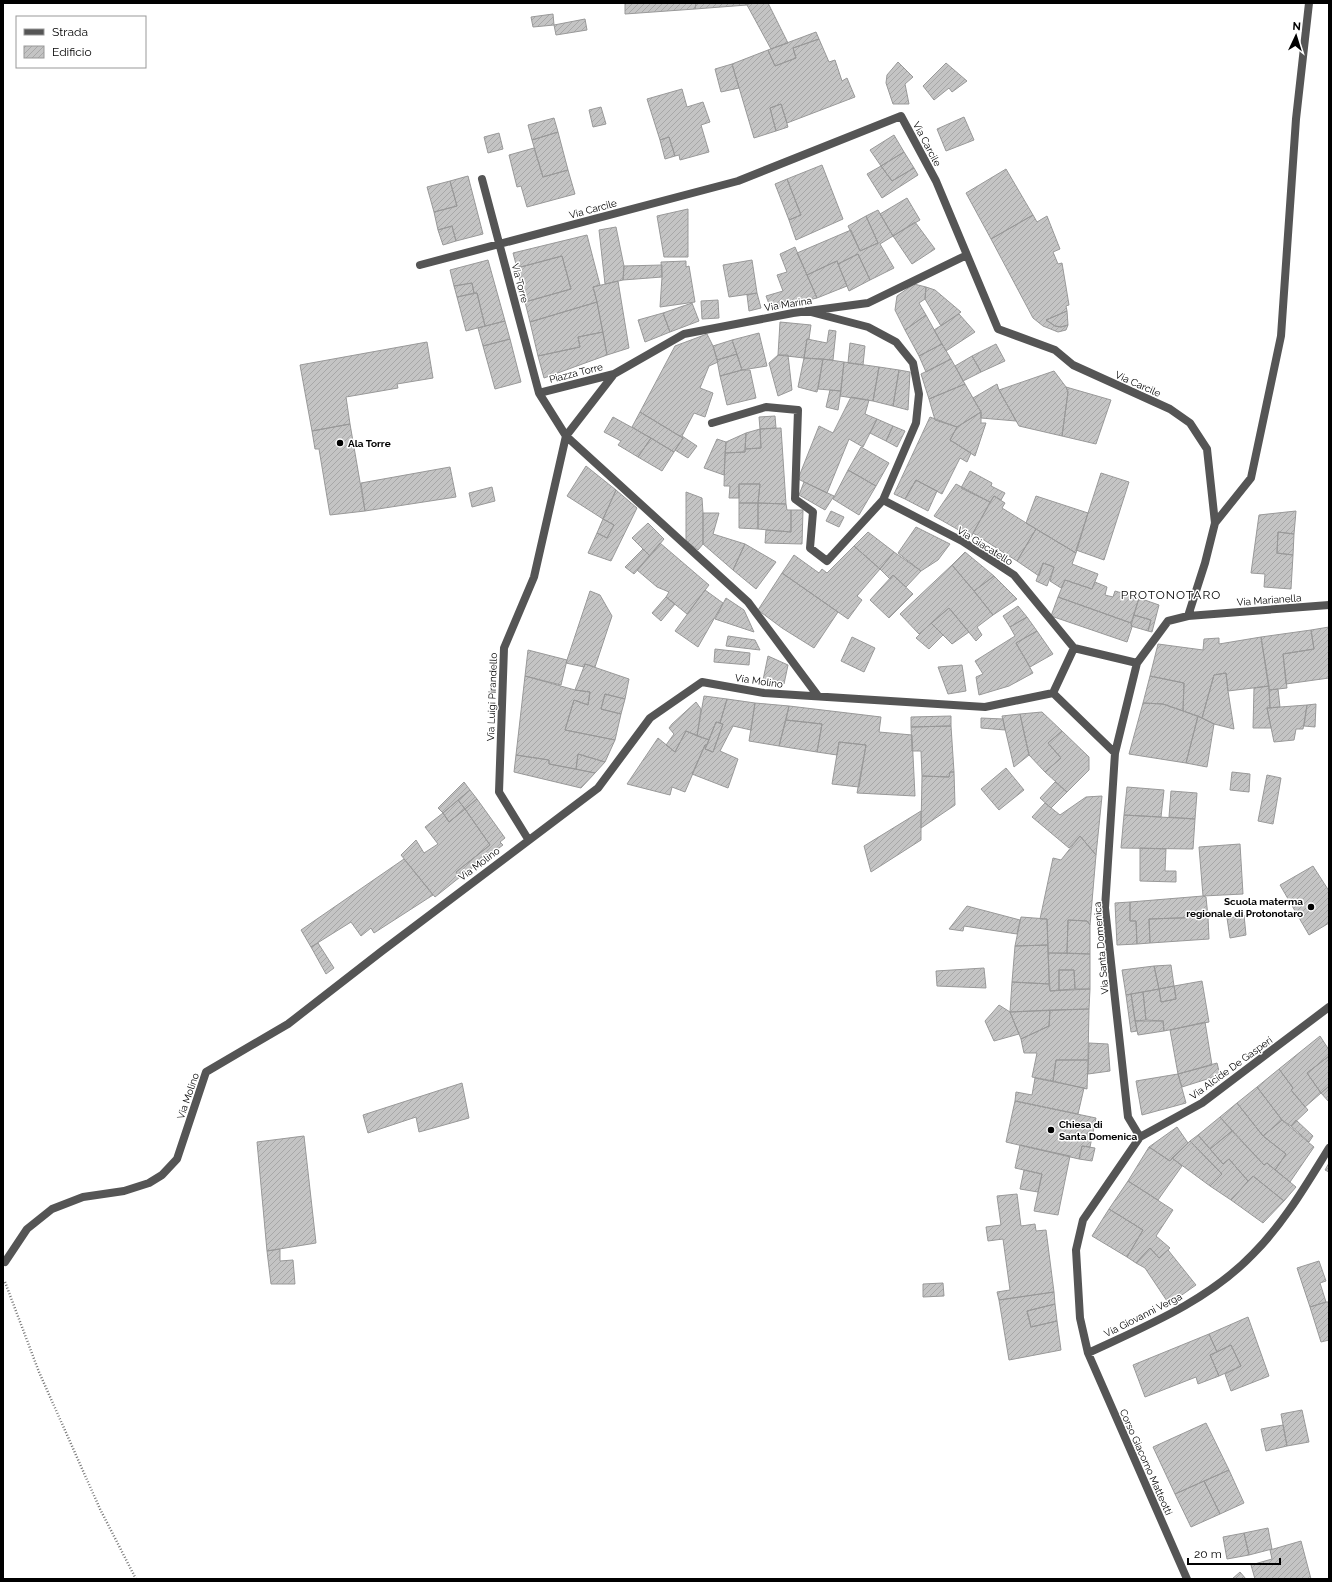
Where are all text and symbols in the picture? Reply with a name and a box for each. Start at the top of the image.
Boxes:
legend [16,16,146,68]
north arrow [1276,16,1316,56]
text: N [1292,20,1301,33]
text: Strada [52,25,88,39]
text: Edificio [52,45,92,59]
street label: Via Carcile [911,120,943,168]
street label: Via Carcile [568,197,618,221]
street label: Via Torre [509,262,531,304]
street label: Via Marina [763,295,813,313]
street label: Piazza Torre [548,361,604,385]
street label: Via Carcile [1113,369,1163,399]
marker: Ala Torre [335,438,345,448]
place label: Ala Torre [348,438,391,449]
street label: Via Giacatello [955,525,1015,567]
district label: PROTONOTARO [1121,588,1221,602]
street label: Via Marianella [1236,592,1302,608]
street label: Via Luigi Pirandello [485,653,499,741]
street label: Via Molino [734,672,784,690]
street label: Via Molino [456,845,502,883]
place label: Scuola materma regionale di Protonotaro [1186,896,1303,919]
street label: Via Santa Domenica [1091,901,1111,995]
marker: Scuola materma regionale di Protonotaro [1306,902,1316,912]
street label: Via Alcide De Gasperi [1188,1034,1274,1102]
street label: Via Molino [175,1071,201,1121]
place label: Chiesa di Santa Domenica [1059,1119,1138,1142]
marker: Chiesa di Santa Domenica [1046,1125,1056,1135]
street label: Via Giovanni Verga [1102,1291,1184,1339]
street label: Corso Giacomo Matteotti [1118,1407,1174,1517]
scale bar [1188,1540,1280,1566]
text: 20 m [1194,1547,1222,1561]

